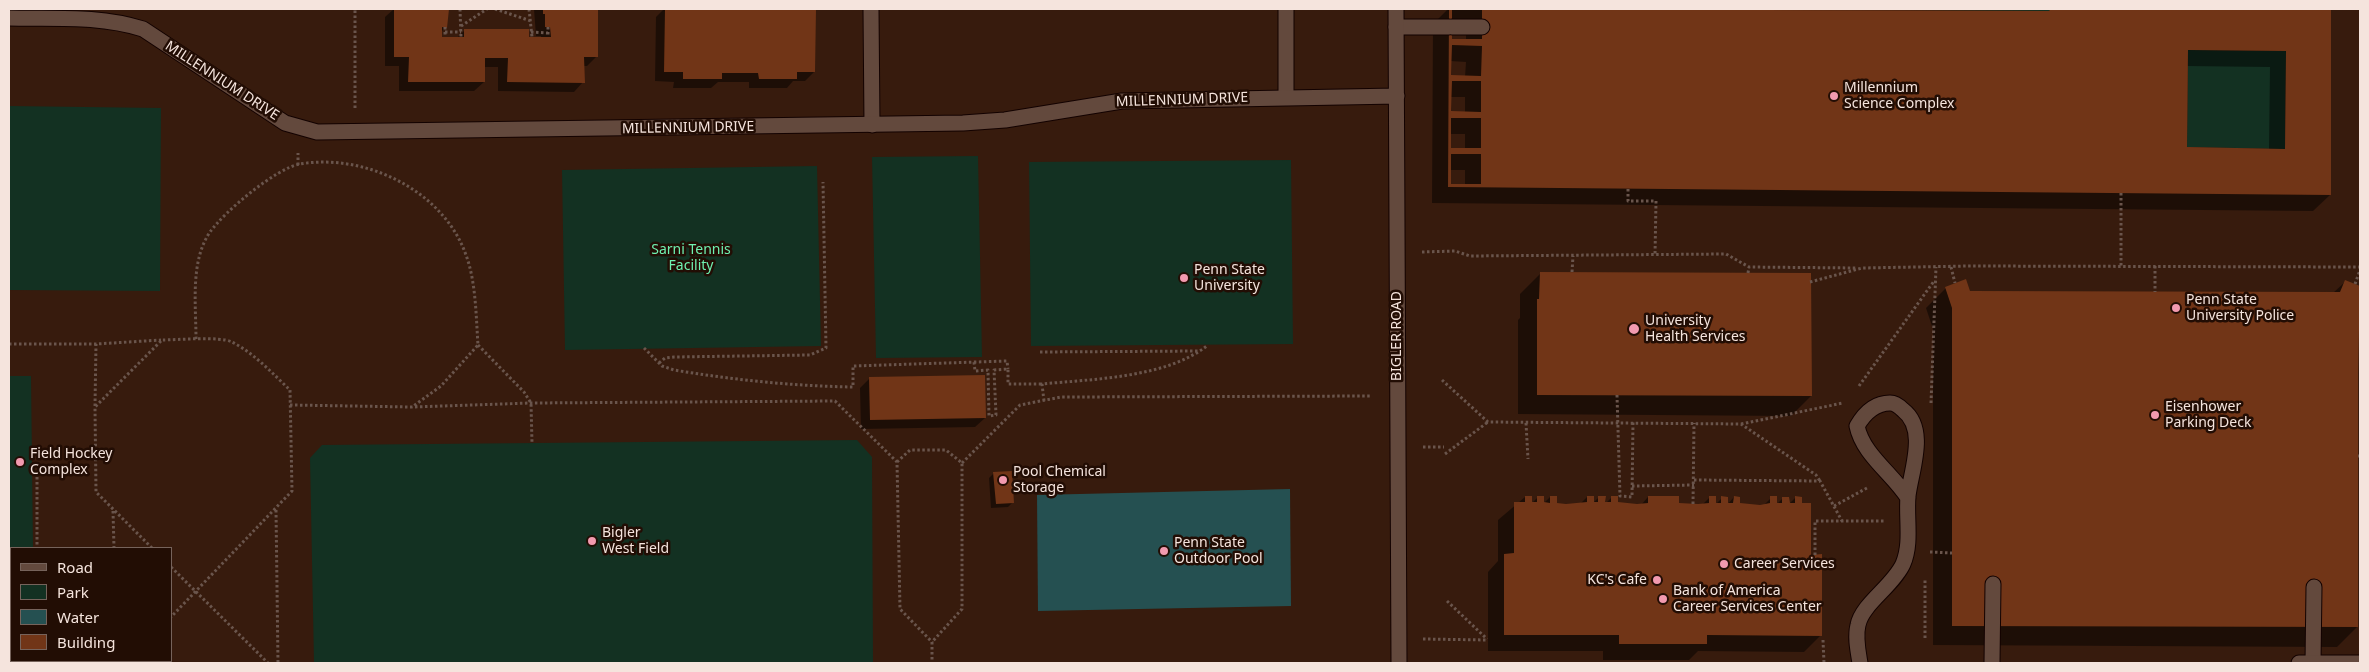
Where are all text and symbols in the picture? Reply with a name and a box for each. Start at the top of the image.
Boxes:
street label: MILLENNIUM DRIVE [162,38,282,124]
place label: Millennium Science Complex [1844,80,1954,112]
street label: MILLENNIUM DRIVE [1116,89,1248,111]
marker: Millennium Science Complex [1828,90,1840,102]
street label: MILLENNIUM DRIVE [622,118,754,138]
park label: Sarni Tennis Facility [651,242,731,274]
place label: Penn State University [1194,262,1265,294]
marker: Penn State University [1178,272,1190,284]
street label: BIGLER ROAD [1389,291,1405,381]
place label: Penn State University Police [2186,292,2294,324]
marker: Penn State University Police [2170,302,2182,314]
place label: University Health Services [1645,313,1745,346]
marker: University Health Services [1627,322,1641,336]
place label: Eisenhower Parking Deck [2165,399,2251,432]
marker: Eisenhower Parking Deck [2149,409,2161,421]
place label: Field Hockey Complex [30,446,112,478]
marker: Field Hockey Complex [14,456,26,468]
place label: Pool Chemical Storage [1013,464,1106,497]
marker: Pool Chemical Storage [997,474,1009,486]
place label: Bigler West Field [602,525,669,558]
marker: Bigler West Field [586,535,598,547]
place label: Penn State Outdoor Pool [1174,535,1263,568]
marker: Penn State Outdoor Pool [1158,545,1170,557]
legend [10,547,172,662]
place label: Career Services [1734,556,1835,572]
text: Road [57,557,93,577]
marker: Career Services [1718,558,1730,570]
place label: KC's Cafe [1587,572,1647,588]
marker: KC's Cafe [1651,574,1663,586]
text: Park [57,582,89,602]
place label: Bank of America Career Services Center [1673,583,1822,616]
marker: Bank of America Career Services Center [1657,593,1669,605]
text: Water [57,607,99,627]
text: Building [57,632,115,652]

